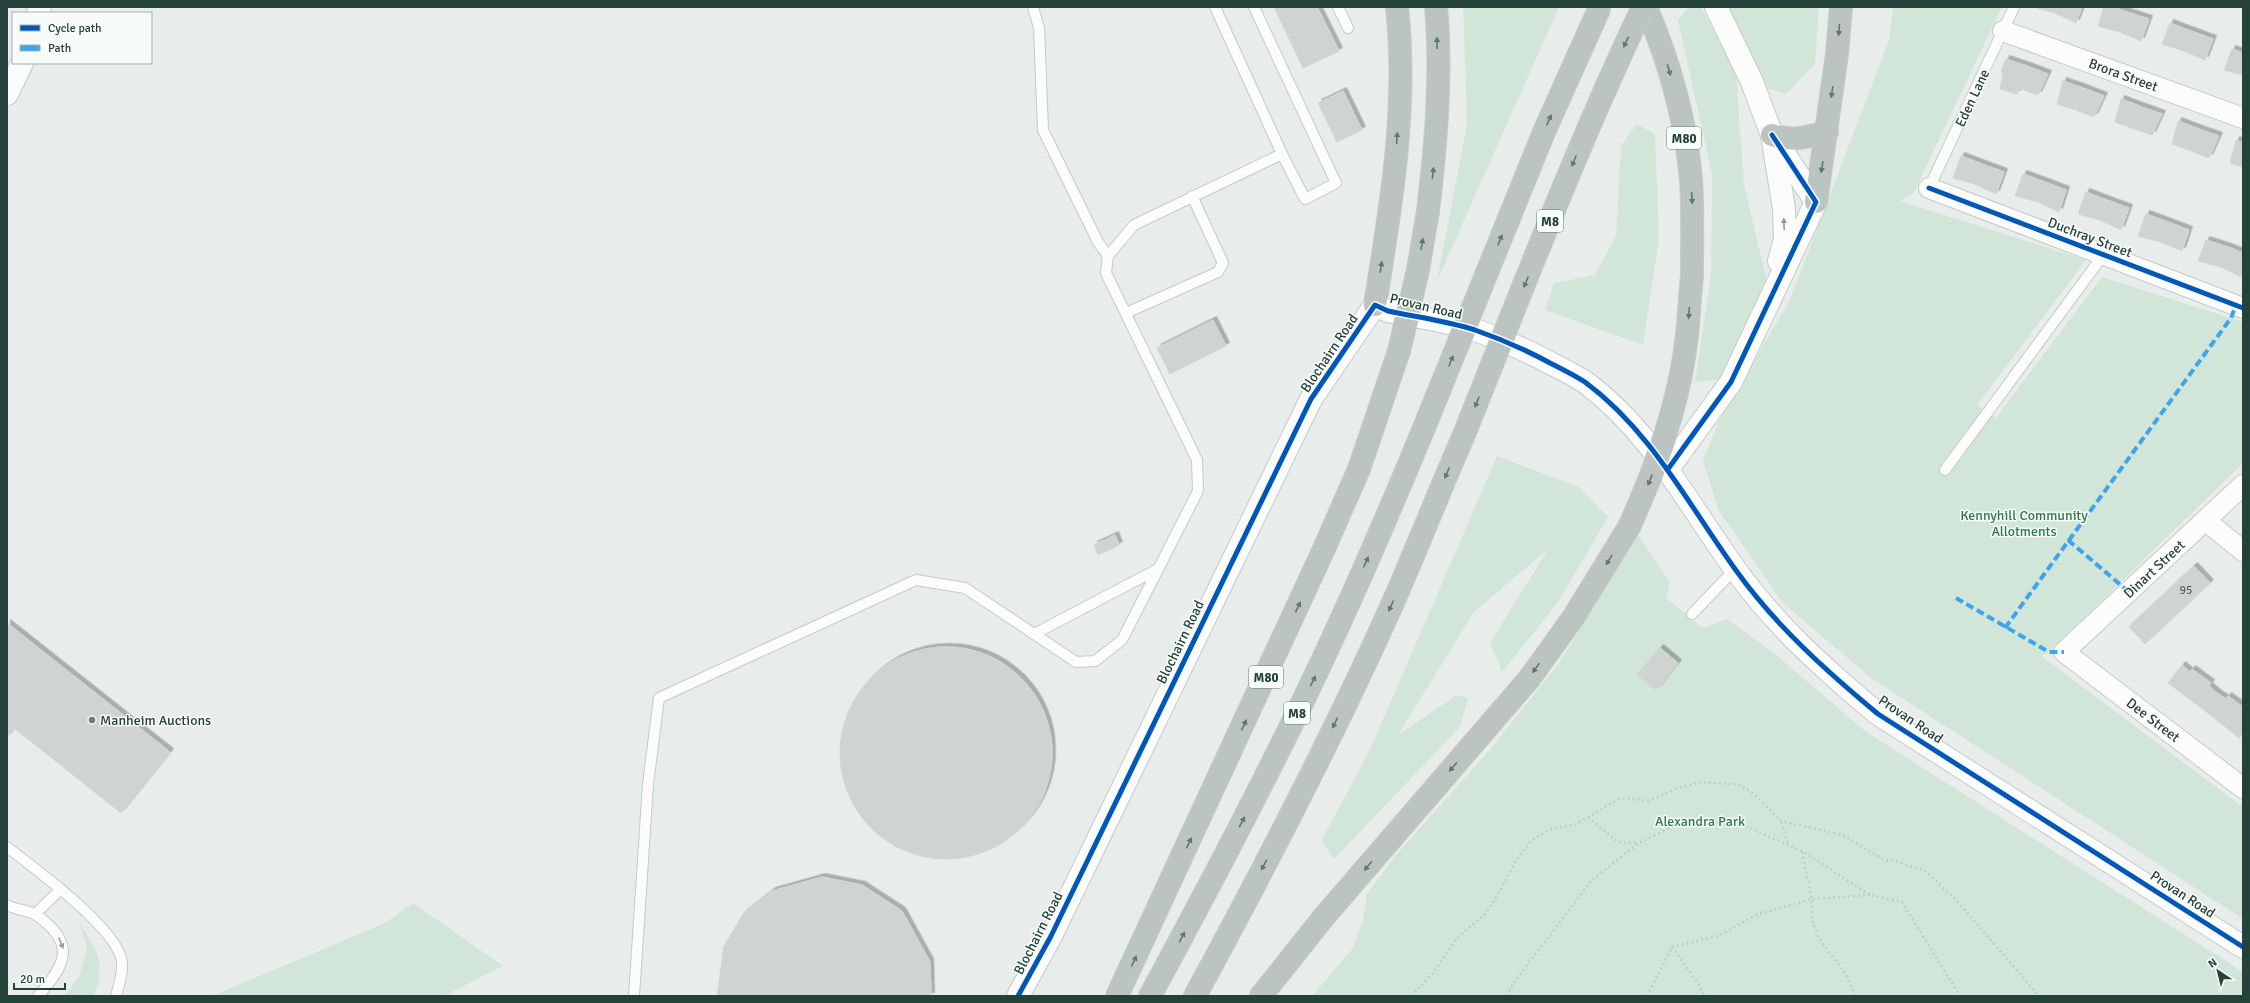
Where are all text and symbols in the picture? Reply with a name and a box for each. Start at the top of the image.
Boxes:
legend [12,12,152,64]
text: Cycle path [48,21,101,36]
one-way arrow [1836,24,1843,36]
one-way arrow [1434,36,1440,49]
one-way arrow [1623,37,1629,48]
text: Path [48,41,71,56]
street label: Brora Street [2086,55,2160,95]
one-way arrow [1666,64,1672,76]
street label: Eden Lane [1952,67,1993,130]
one-way arrow [1829,86,1835,98]
one-way arrow [1546,114,1552,125]
road number: M80 [1667,127,1701,149]
one-way arrow [1394,132,1401,144]
one-way arrow [1571,156,1577,168]
one-way arrow [1819,161,1825,173]
one-way arrow [1429,167,1436,179]
one-way arrow [1688,192,1695,204]
road number: M8 [1537,210,1563,232]
street label: Duchray Street [2045,214,2134,261]
one-way arrow [1781,218,1788,230]
one-way arrow [1497,235,1503,246]
one-way arrow [1419,238,1425,250]
one-way arrow [1378,261,1384,273]
one-way arrow [1522,276,1528,288]
street label: Provan Road [1388,290,1464,323]
one-way arrow [1685,307,1692,319]
street label: Blochairn Road [1297,311,1362,396]
one-way arrow [1448,355,1454,366]
one-way arrow [1473,397,1479,409]
one-way arrow [1444,468,1450,479]
one-way arrow [1646,475,1652,487]
park label: Kennyhill Community Allotments [1960,507,2088,540]
street label: Dinart Street [2120,537,2189,602]
one-way arrow [1605,554,1612,566]
one-way arrow [1363,557,1369,568]
house number: 95 [2180,583,2192,598]
street label: Blochairn Road [1153,598,1208,687]
one-way arrow [1388,600,1394,612]
one-way arrow [1295,601,1301,613]
one-way arrow [1533,663,1541,673]
road number: M80 [1249,666,1283,688]
one-way arrow [1310,675,1316,686]
street label: Provan Road [1875,692,1946,747]
street label: Dee Street [2123,695,2183,746]
road number: M8 [1284,702,1310,724]
place label: Manheim Auctions [100,712,211,729]
marker: Manheim Auctions [87,715,97,725]
one-way arrow [1332,718,1338,729]
one-way arrow [1240,719,1247,731]
one-way arrow [1448,762,1457,772]
park label: Alexandra Park [1655,813,1745,830]
one-way arrow [1239,816,1245,828]
one-way arrow [1186,837,1192,849]
one-way arrow [1261,859,1268,870]
one-way arrow [1363,860,1372,871]
street label: Provan Road [2147,867,2218,922]
street label: Blochairn Road [1010,889,1067,977]
one-way arrow [1178,931,1185,943]
one-way arrow [58,937,64,949]
north arrow [2198,951,2238,991]
one-way arrow [1131,955,1137,966]
text: N [2206,956,2219,971]
scale bar [14,965,65,991]
text: 20 m [20,972,45,987]

